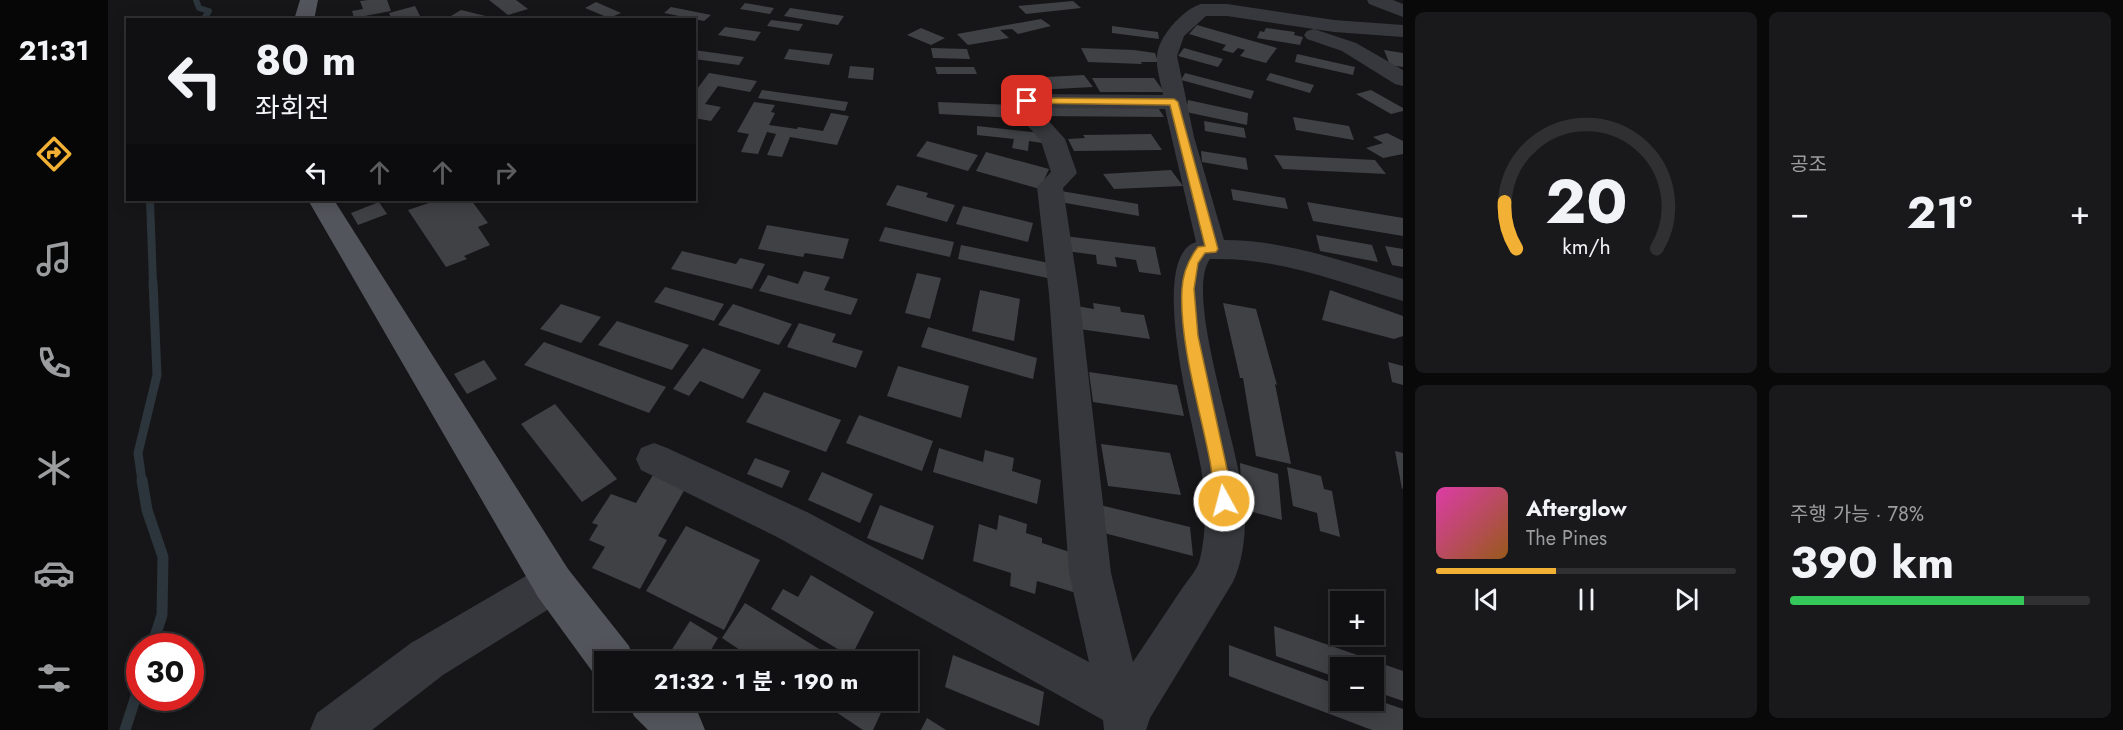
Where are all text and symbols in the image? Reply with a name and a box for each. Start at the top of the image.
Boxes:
text: 80 m [255,30,356,91]
text: 21:31 [19,31,89,70]
icon: left [156,42,234,120]
pin [1001,75,1052,126]
icon: arrive [1010,84,1043,117]
text: 좌회전 [255,88,330,127]
icon: directions [33,133,75,175]
text: 공조 [1790,150,1827,179]
icon: left [300,156,333,189]
icon: ahead [363,156,396,189]
icon: ahead [426,156,459,189]
icon: right [489,156,522,189]
text: 20 [1545,156,1627,246]
text: 21° [1907,180,1972,245]
text: − [1790,189,1809,236]
text: + [2070,189,2090,236]
text: km/h [1562,232,1610,263]
icon: music [33,238,75,280]
icon: phone [33,342,75,384]
icon: climate [33,447,75,489]
position arrow [1192,469,1256,533]
text: Afterglow [1526,492,1627,524]
text: 주행 가능 · 78% [1790,500,1924,529]
text: The Pines [1526,524,1607,553]
text: 390 km [1790,530,1954,595]
icon: car [33,552,75,594]
icon: previous [1470,583,1503,616]
icon: pause [1570,583,1603,616]
icon: next [1670,583,1703,616]
map controls [1330,591,1384,711]
button: + [1330,591,1384,645]
speed limit sign: 30 [126,633,204,711]
icon: filters [33,657,75,699]
button: − [1330,657,1384,711]
text: 21:32 · 1 분 · 190 m [654,665,858,697]

